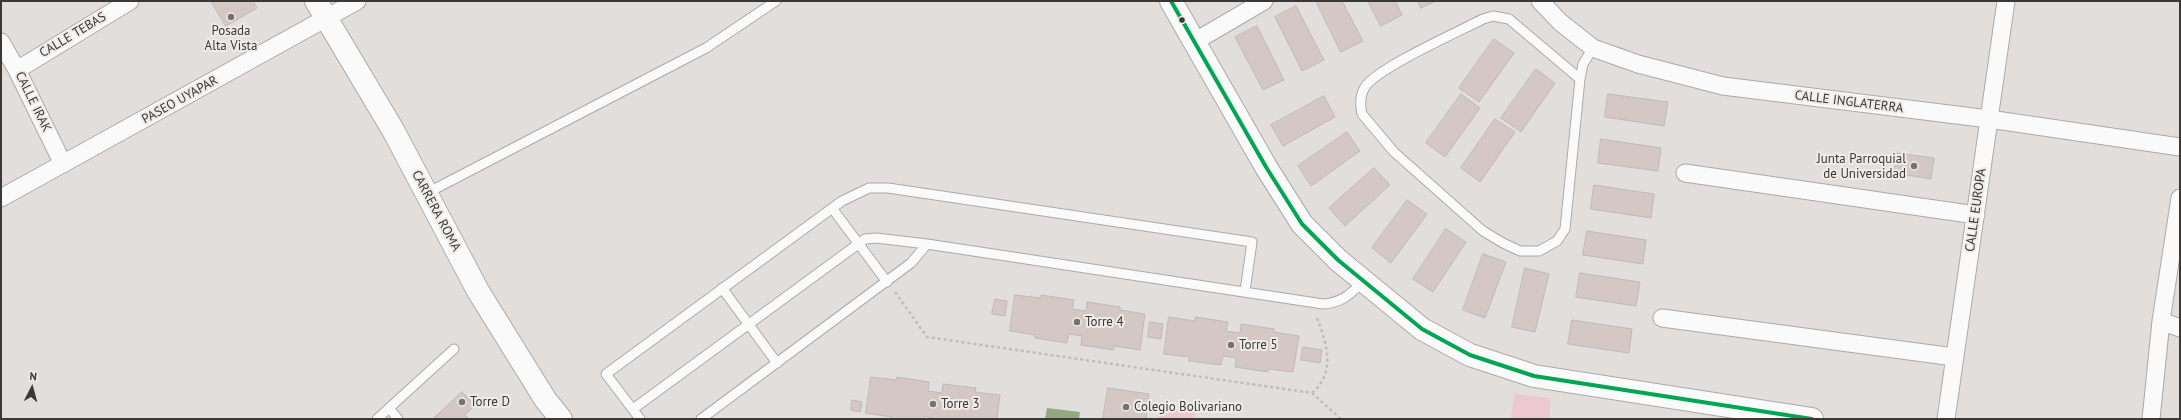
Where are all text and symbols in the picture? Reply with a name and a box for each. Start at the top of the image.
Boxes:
street label: CALLE TEBAS [37,9,109,61]
marker: Posada Alta Vista [226,12,236,22]
unlabelled marker [1177,15,1187,25]
place label: Posada Alta Vista [205,23,257,54]
street label: CALLE IRAK [12,69,54,135]
street label: PASEO UYAPAR [139,73,221,127]
street label: CALLE INGLATERRA [1794,88,1904,116]
place label: Junta Parroquial de Universidad [1817,151,1906,182]
marker: Junta Parroquial de Universidad [1909,161,1919,171]
street label: CALLE EUROPA [1962,167,1990,253]
street label: CARRERA ROMA [408,168,464,254]
place label: Torre 4 [1085,314,1124,330]
marker: Torre 4 [1072,317,1082,327]
place label: Torre 5 [1239,337,1278,353]
marker: Torre 5 [1226,340,1236,350]
north arrow [12,368,52,408]
text: N [29,369,38,383]
place label: Torre D [470,394,510,410]
place label: Torre 3 [941,396,980,412]
marker: Torre D [457,397,467,407]
marker: Torre 3 [928,399,938,409]
place label: Colegio Bolivariano [1134,399,1242,415]
marker: Colegio Bolivariano [1121,402,1131,412]

